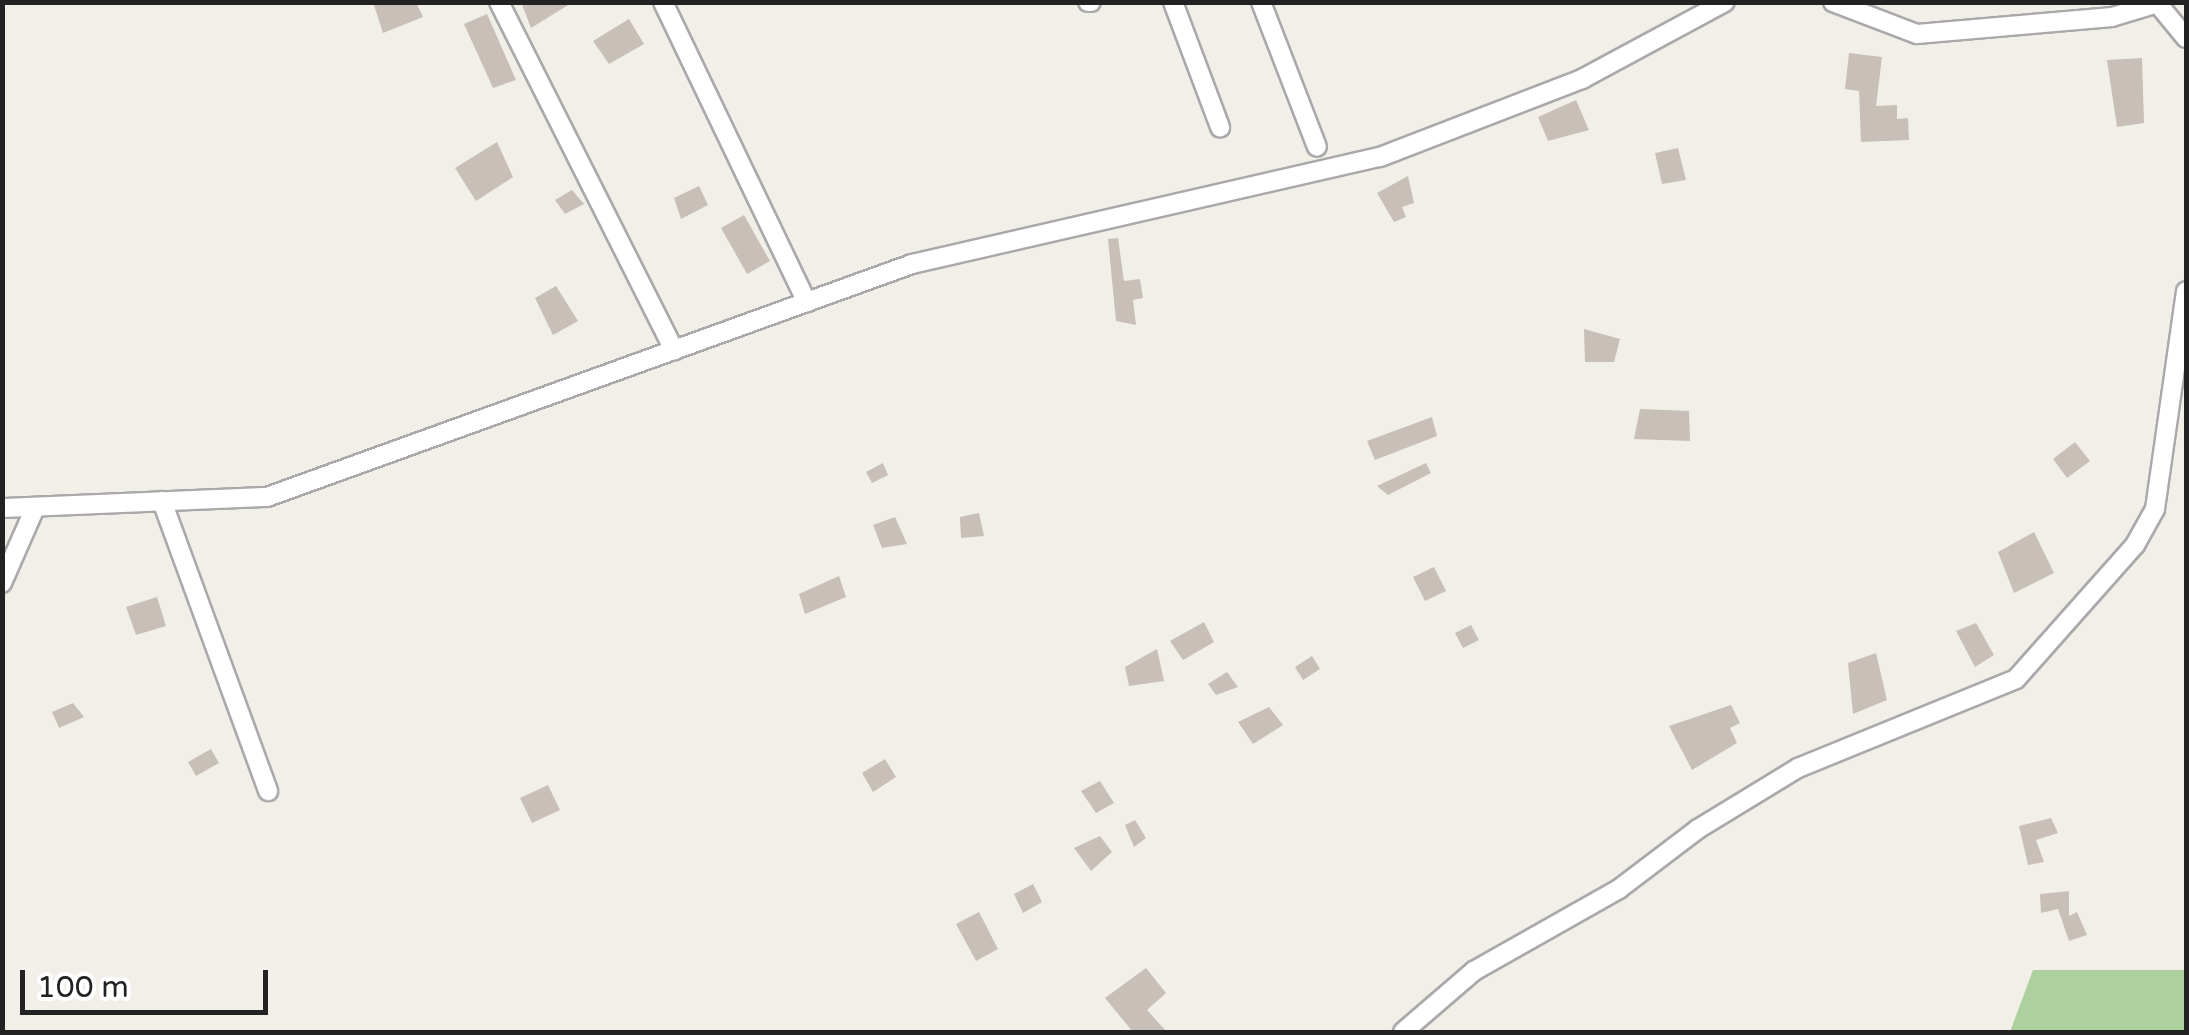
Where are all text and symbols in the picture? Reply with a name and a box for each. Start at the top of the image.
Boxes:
scale bar [25,950,272,1012]
text: 100 m [37,969,129,1006]

